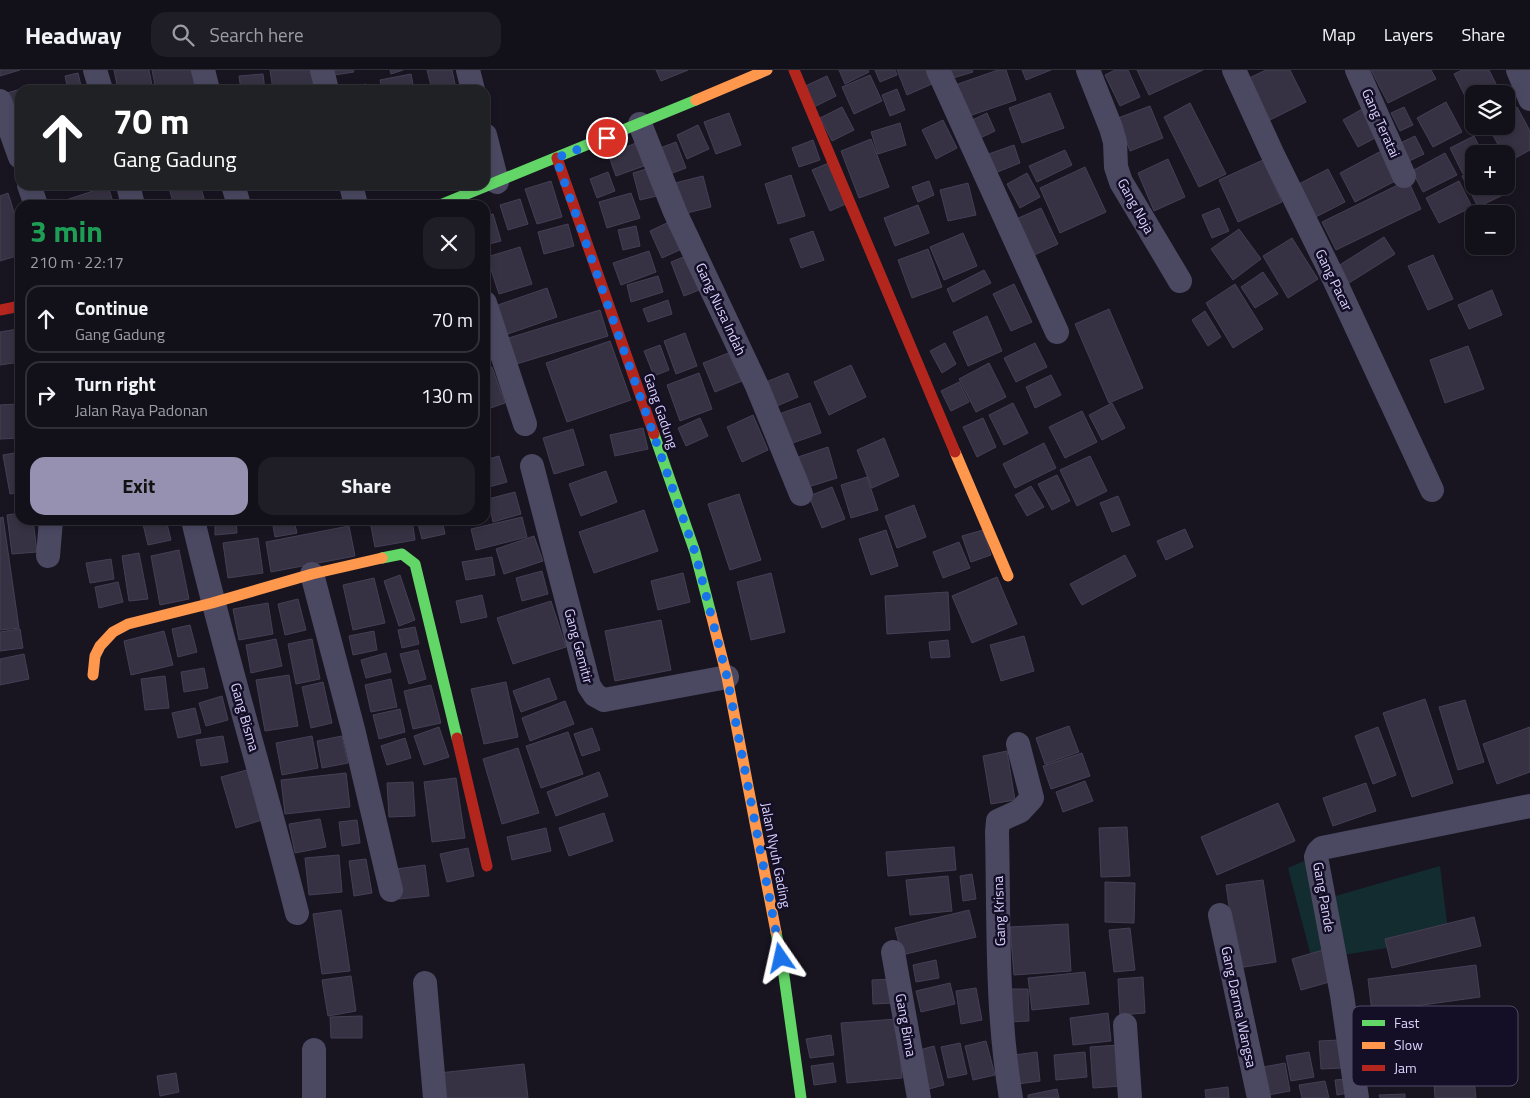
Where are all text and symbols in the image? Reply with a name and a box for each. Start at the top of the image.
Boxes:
search box [151,12,501,57]
text: Headway [25,17,121,53]
text: Search here [209,20,304,49]
icon: search [169,21,197,49]
text: Map [1322,21,1356,48]
text: Layers [1384,21,1433,48]
text: Share [1461,21,1505,48]
street label: Gang Teratai [1357,85,1406,161]
map controls [1465,85,1515,255]
button: layers [1465,85,1515,135]
text: 70 m [113,94,189,148]
icon: ahead [30,105,95,170]
pin [586,117,628,159]
icon: arrive [593,124,621,152]
text: Gang Gadung [113,142,237,176]
button: + [1465,145,1515,195]
street label: Gang Noja [1113,174,1160,237]
button: − [1465,205,1515,255]
text: 3 min [30,208,103,254]
button: close [423,217,475,269]
street label: Gang Pacar [1310,245,1359,314]
text: 210 m · 22:17 [30,250,124,274]
street label: Gang Nusa Indah [691,259,752,358]
text: Continue [75,293,148,322]
icon: ahead [32,305,60,333]
text: 70 m [432,305,473,334]
text: Gang Gadung [75,322,165,346]
text: Turn right [75,369,156,398]
street label: Gang Gadung [639,370,684,451]
icon: right [32,381,60,409]
text: 130 m [421,381,473,410]
text: Jalan Raya Padonan [75,398,208,422]
button: Exit [30,457,248,515]
button: Share [258,457,475,515]
street label: Gang Gemitir [559,606,600,686]
street label: Gang Bisma [226,680,265,754]
street label: Jalan Nyuh Gading [756,800,797,909]
street label: Gang Pande [1308,860,1341,934]
street label: Gang Krisna [987,876,1010,947]
position arrow [754,931,806,983]
street label: Gang Darma Wangsa [1216,944,1263,1070]
street label: Gang Bima [891,992,922,1058]
legend [1352,1006,1518,1086]
text: Fast [1394,1012,1419,1033]
text: Slow [1394,1034,1423,1055]
text: Jam [1394,1057,1417,1078]

